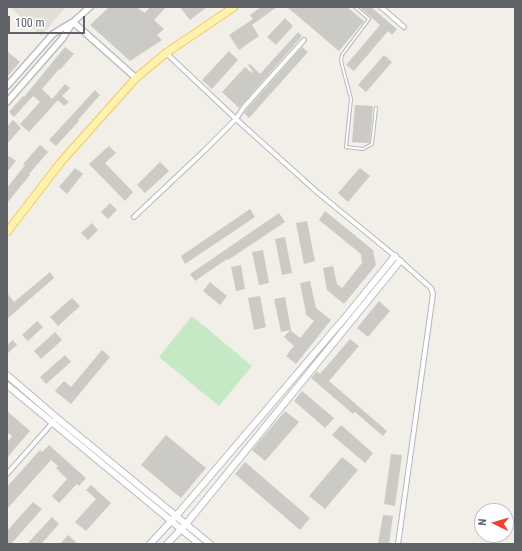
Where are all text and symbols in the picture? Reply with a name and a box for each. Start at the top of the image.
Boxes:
scale bar [10,8,87,34]
text: 100 m [15,16,45,30]
north arrow [474,503,514,543]
text: N [476,518,489,526]

